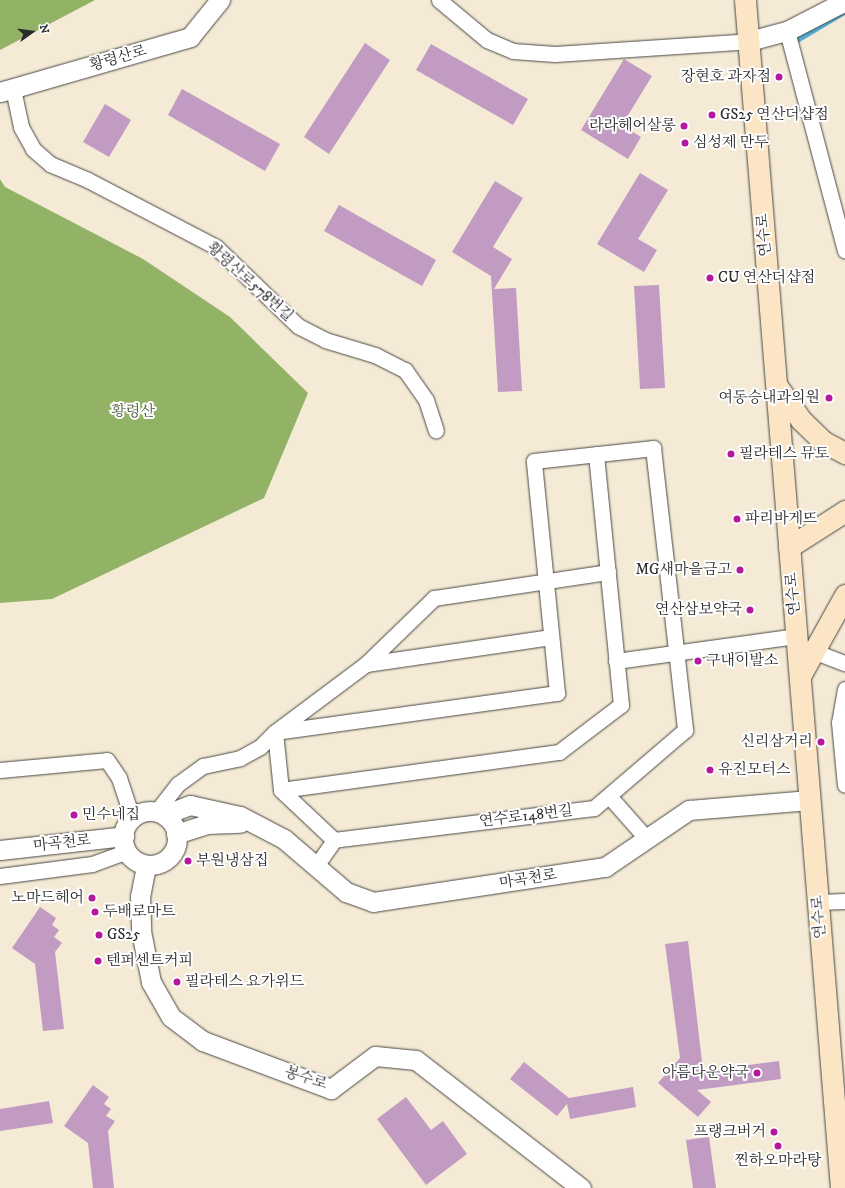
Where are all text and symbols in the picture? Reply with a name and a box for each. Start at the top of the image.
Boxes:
north arrow [12,12,52,52]
text: N [36,23,52,35]
street label: 황령산로 [88,41,148,75]
place label: 장현호 과자점 [681,68,771,86]
marker: 장현호 과자점 [774,72,784,82]
place label: GS25 연산더샵점 [720,106,829,124]
marker: GS25 연산더샵점 [707,110,717,120]
place label: 라라헤어살롱 [589,117,676,135]
marker: 라라헤어살롱 [679,121,689,131]
place label: 심성제 만두 [693,134,769,152]
marker: 심성제 만두 [680,138,690,148]
street label: 연수로 [753,213,775,257]
street label: 황령산로578번길 [203,239,297,325]
place label: CU 연산더샵점 [718,269,815,287]
marker: CU 연산더샵점 [705,273,715,283]
place label: 여동승내과의원 [719,389,820,407]
marker: 여동승내과의원 [823,392,835,404]
park label: 황령산 [111,403,155,421]
place label: 필라테스 뮤토 [739,445,829,463]
marker: 필라테스 뮤토 [726,449,736,459]
place label: 파리바게뜨 [745,510,817,528]
marker: 파리바게뜨 [732,514,742,524]
place label: MG새마을금고 [636,561,732,579]
marker: MG새마을금고 [735,565,745,575]
street label: 연수로 [782,572,804,616]
place label: 연산삼보약국 [655,601,742,619]
marker: 연산삼보약국 [745,605,755,615]
place label: 구내이발소 [706,652,778,670]
marker: 구내이발소 [693,656,703,666]
place label: 신리삼거리 [741,733,813,751]
marker: 신리삼거리 [816,737,826,747]
place label: 유진모터스 [718,761,790,779]
marker: 유진모터스 [705,765,715,775]
street label: 연수로148번길 [478,801,574,831]
place label: 민수네집 [82,806,140,824]
marker: 민수네집 [69,810,79,820]
street label: 마곡천로 [32,831,92,855]
place label: 부원냉삼집 [196,852,268,870]
marker: 부원냉삼집 [183,856,193,866]
street label: 마곡천로 [498,866,558,892]
place label: 노마드헤어 [12,889,84,907]
marker: 노마드헤어 [87,893,97,903]
street label: 연수로 [808,895,830,939]
place label: 두배로마트 [103,903,175,921]
marker: 두배로마트 [90,907,100,917]
place label: GS25 [107,926,140,944]
marker: GS25 [94,930,104,940]
place label: 텐퍼센트커피 [106,952,193,970]
marker: 텐퍼센트커피 [93,956,103,966]
place label: 필라테스 요가위드 [185,973,304,991]
marker: 필라테스 요가위드 [172,977,182,987]
street label: 봉수로 [283,1063,329,1093]
place label: 아름다운약국 [662,1064,749,1082]
marker: 아름다운약국 [752,1068,762,1078]
place label: 프랭크버거 [694,1123,766,1141]
marker: 프랭크버거 [769,1127,779,1137]
marker: 찐하오마라탕 [773,1141,783,1151]
place label: 찐하오마라탕 [735,1152,821,1170]

